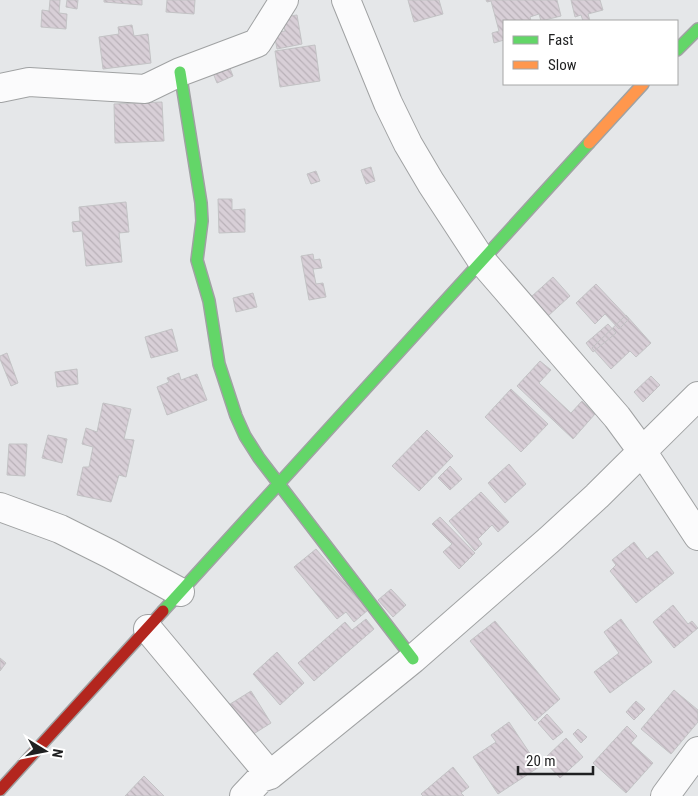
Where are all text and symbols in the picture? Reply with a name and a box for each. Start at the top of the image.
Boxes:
legend [503,20,678,85]
text: Fast [548,31,573,49]
text: Slow [548,56,577,74]
north arrow [20,726,70,776]
scale bar [518,744,593,776]
text: N [49,748,66,759]
text: 20 m [526,752,556,770]

